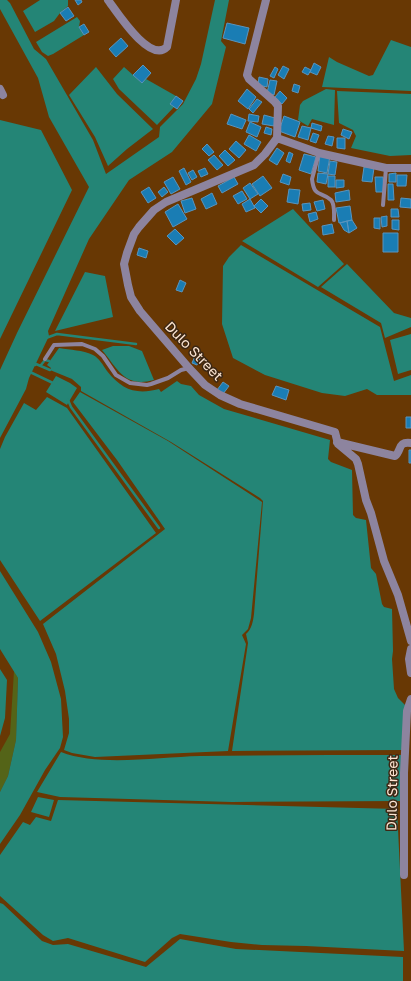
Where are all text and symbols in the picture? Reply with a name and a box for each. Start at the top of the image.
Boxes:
street label: Dulo Street [162,317,227,384]
street label: Dulo Street [382,755,401,831]

